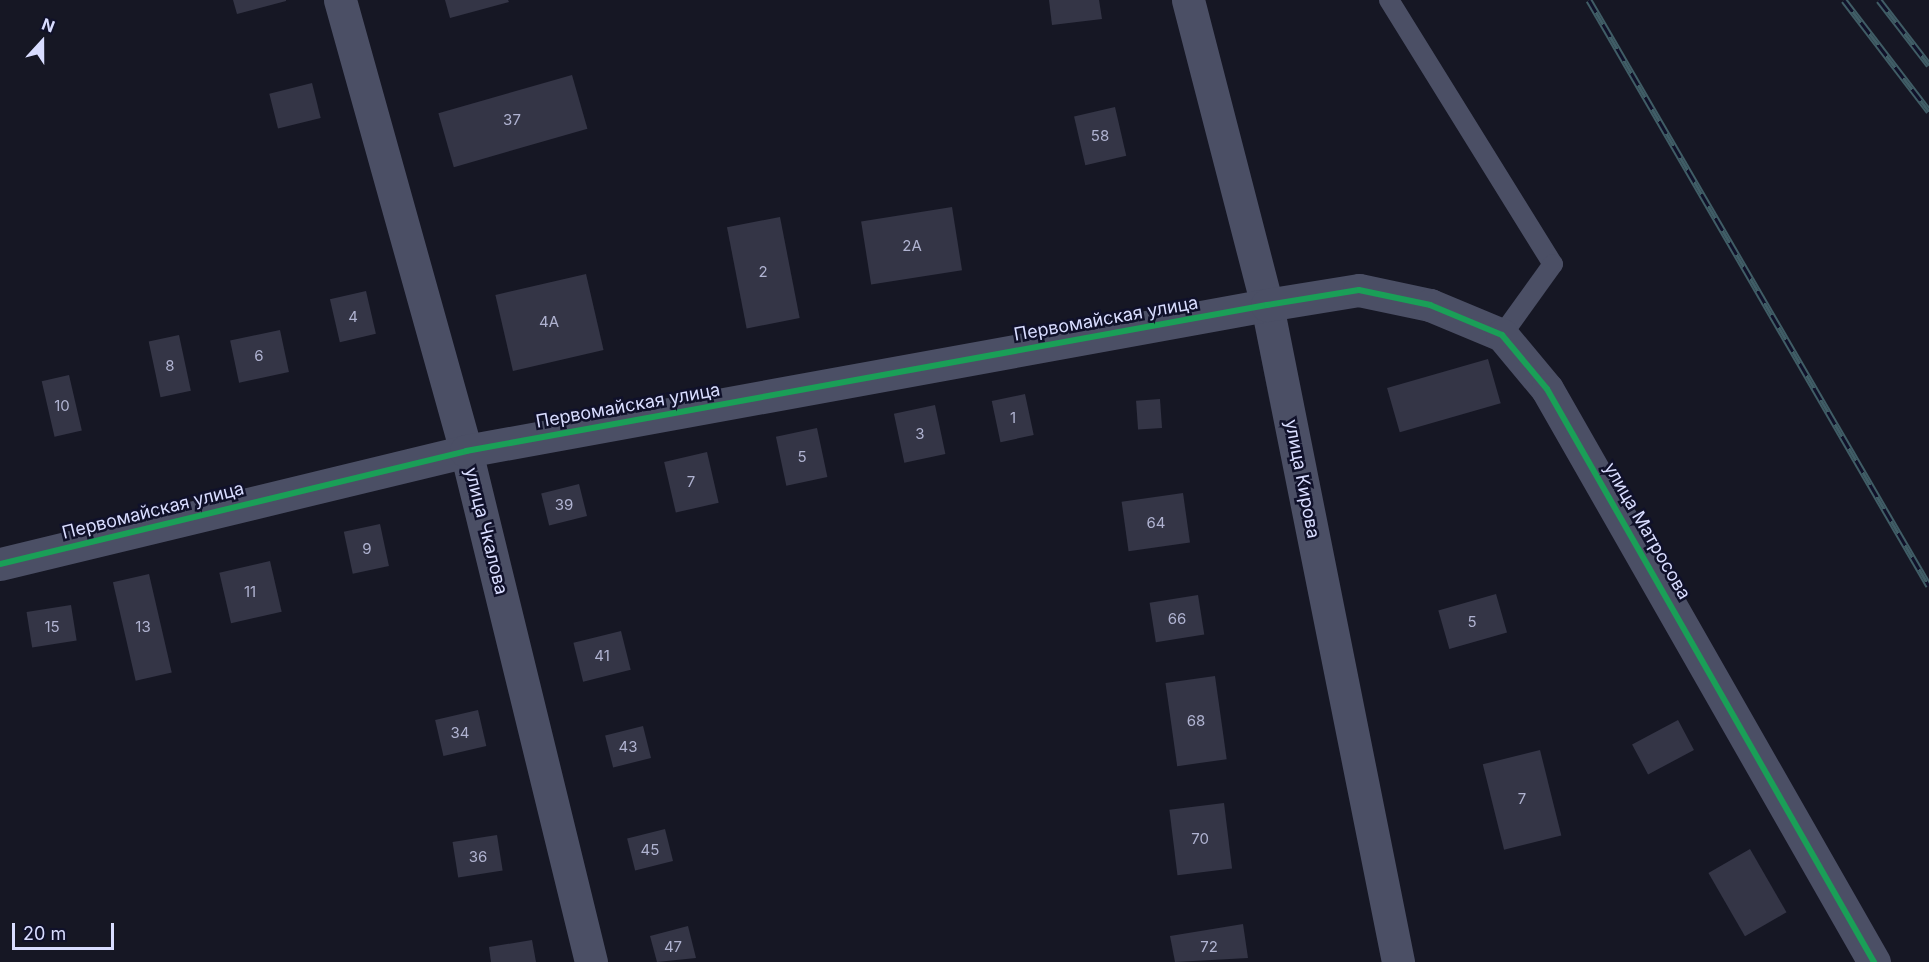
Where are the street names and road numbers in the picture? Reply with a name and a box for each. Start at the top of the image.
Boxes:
street label: Первомайская улица [1012,292,1200,346]
street label: Первомайская улица [534,379,722,433]
street label: улица Кирова [1280,418,1324,540]
street label: улица Матросова [1599,459,1695,603]
street label: улица Чкалова [460,465,512,597]
street label: Первомайская улица [60,478,246,544]

